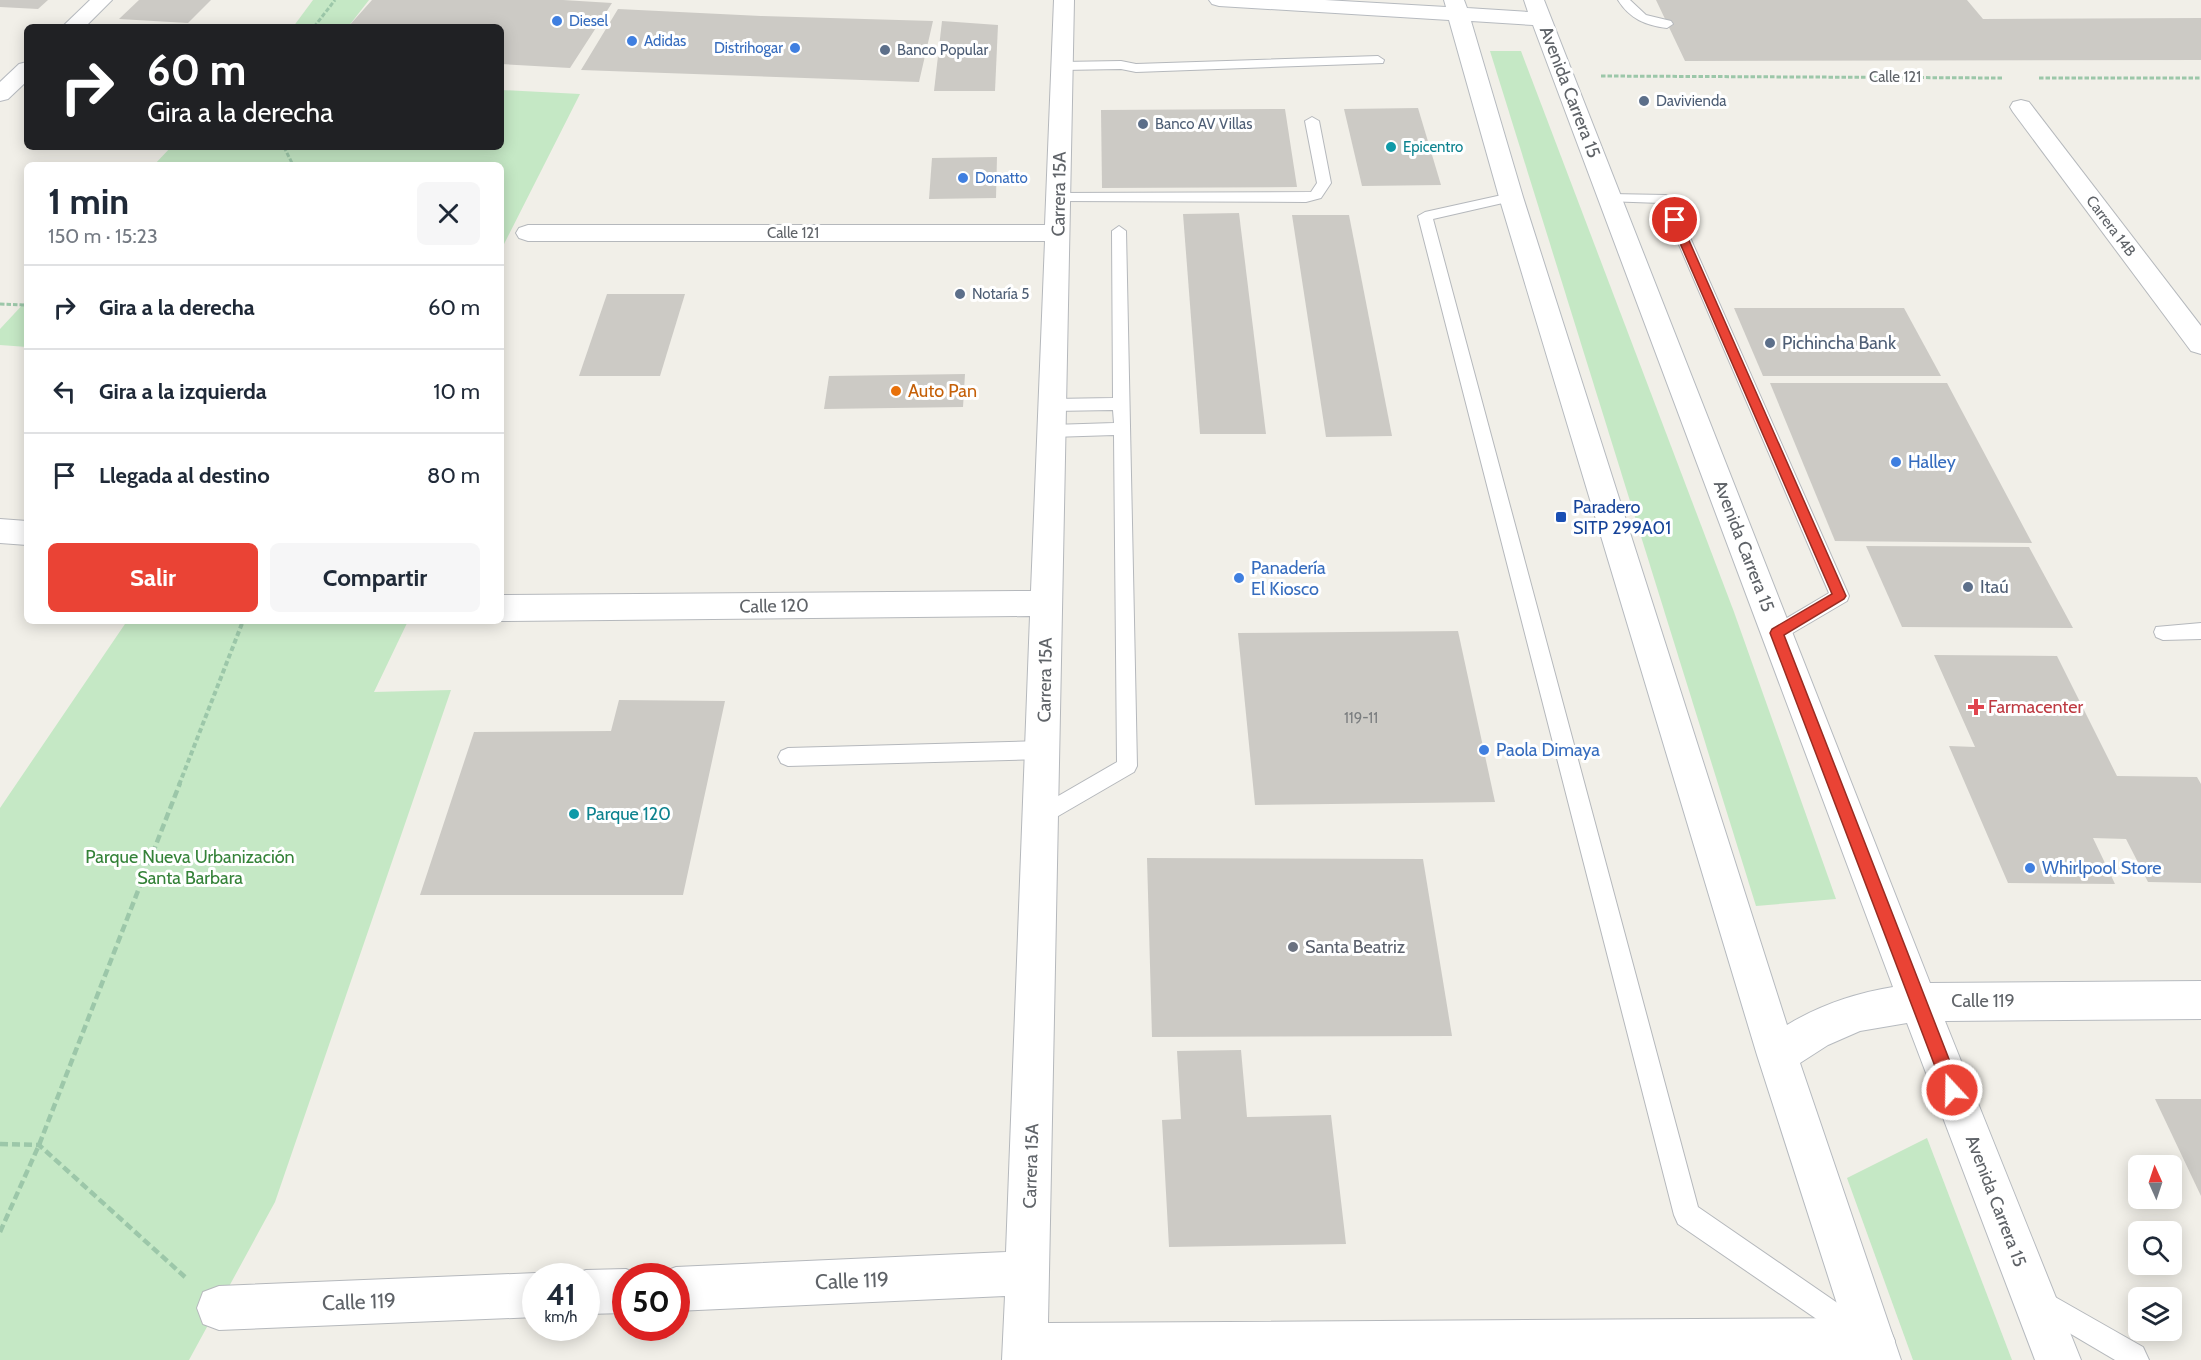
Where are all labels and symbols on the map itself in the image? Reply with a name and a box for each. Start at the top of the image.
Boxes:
place label: Diesel [569,12,609,30]
marker: Diesel [550,14,564,28]
street label: Avenida Carrera 15 [1535,23,1605,161]
place label: Adidas [644,32,686,50]
marker: Adidas [625,34,639,48]
place label: Distrihogar [714,39,783,57]
marker: Distrihogar [788,41,802,55]
place label: Banco Popular [897,41,988,59]
marker: Banco Popular [878,43,892,57]
street label: Calle 121 [1869,68,1921,86]
place label: Davivienda [1656,92,1727,110]
marker: Davivienda [1637,94,1651,108]
place label: Banco AV Villas [1155,115,1252,133]
marker: Banco AV Villas [1136,117,1150,131]
place label: Epicentro [1403,138,1463,156]
marker: Epicentro [1384,140,1398,154]
street label: Carrera 15A [1047,151,1071,237]
place label: Donatto [975,169,1028,187]
marker: Donatto [956,171,970,185]
street label: Carrera 14B [2082,192,2140,260]
pin [1649,194,1700,245]
street label: Calle 121 [767,224,819,242]
place label: Notaría 5 [972,285,1029,303]
marker: Notaría 5 [953,287,967,301]
place label: Pichincha Bank [1782,332,1897,354]
marker: Pichincha Bank [1763,336,1777,350]
place label: Auto Pan [908,380,977,402]
marker: Auto Pan [889,384,903,398]
place label: Halley [1908,451,1956,473]
marker: Halley [1889,455,1903,469]
street label: Avenida Carrera 15 [1709,477,1779,615]
place label: Paradero SITP 299A01 [1573,496,1671,539]
marker: Paradero SITP 299A01 [1554,510,1568,524]
place label: Panadería El Kiosco [1251,557,1326,600]
marker: Panadería El Kiosco [1232,571,1246,585]
place label: Itaú [1980,576,2009,598]
marker: Itaú [1961,580,1975,594]
street label: Calle 120 [739,594,809,618]
street label: Carrera 15A [1033,637,1057,723]
place label: Farmacenter [1988,696,2084,718]
marker: Farmacenter [1969,700,1983,714]
house number: 119-11 [1344,709,1378,727]
place label: Paola Dimaya [1496,739,1600,761]
marker: Paola Dimaya [1477,743,1491,757]
place label: Parque 120 [586,803,671,825]
marker: Parque 120 [567,807,581,821]
park label: Parque Nueva Urbanización Santa Barbara [85,846,295,889]
place label: Whirlpool Store [2042,857,2161,879]
marker: Whirlpool Store [2023,861,2037,875]
place label: Santa Beatriz [1305,936,1406,958]
marker: Santa Beatriz [1286,940,1300,954]
street label: Calle 119 [1951,990,2015,1012]
position arrow [1920,1058,1984,1122]
street label: Carrera 15A [1019,1123,1043,1209]
street label: Avenida Carrera 15 [1961,1132,2031,1270]
north arrow [2128,1155,2182,1209]
speed limit sign: 50 [612,1263,690,1341]
street label: Calle 119 [815,1267,889,1294]
street label: Calle 119 [322,1288,396,1315]

